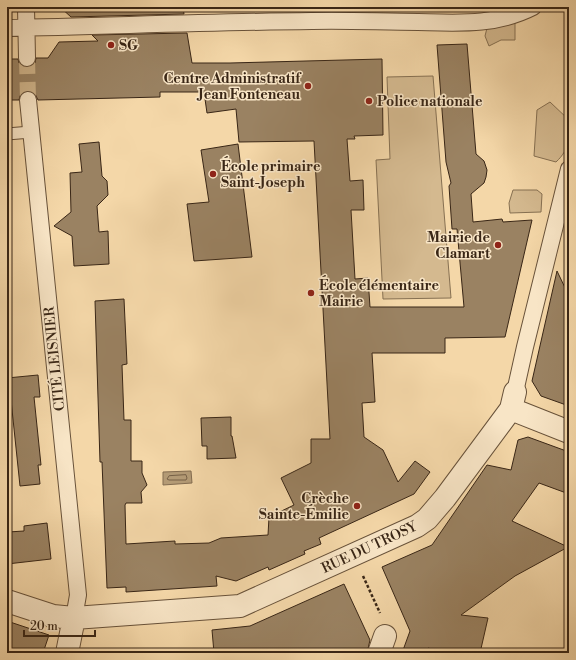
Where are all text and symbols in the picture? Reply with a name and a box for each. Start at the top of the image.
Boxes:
place label: SG [119,37,138,55]
marker: SG [106,40,116,50]
place label: Centre Administratif Jean Fonteneau [163,70,302,104]
marker: Centre Administratif Jean Fonteneau [303,81,313,91]
place label: Police nationale [377,93,483,111]
marker: Police nationale [364,96,374,106]
place label: École primaire Saint-Joseph [221,156,321,192]
marker: École primaire Saint-Joseph [208,169,218,179]
place label: Mairie de Clamart [427,229,491,263]
marker: Mairie de Clamart [493,240,503,250]
place label: École élémentaire Mairie [319,275,439,311]
marker: École élémentaire Mairie [306,288,316,298]
street label: CITÉ LEISNIER [39,306,69,412]
place label: Crèche Sainte-Émilie [259,490,349,524]
marker: Crèche Sainte-Émilie [352,501,362,511]
street label: RUE DU TROSY [319,518,421,578]
scale bar [24,612,95,638]
text: 20 m [30,619,58,634]

